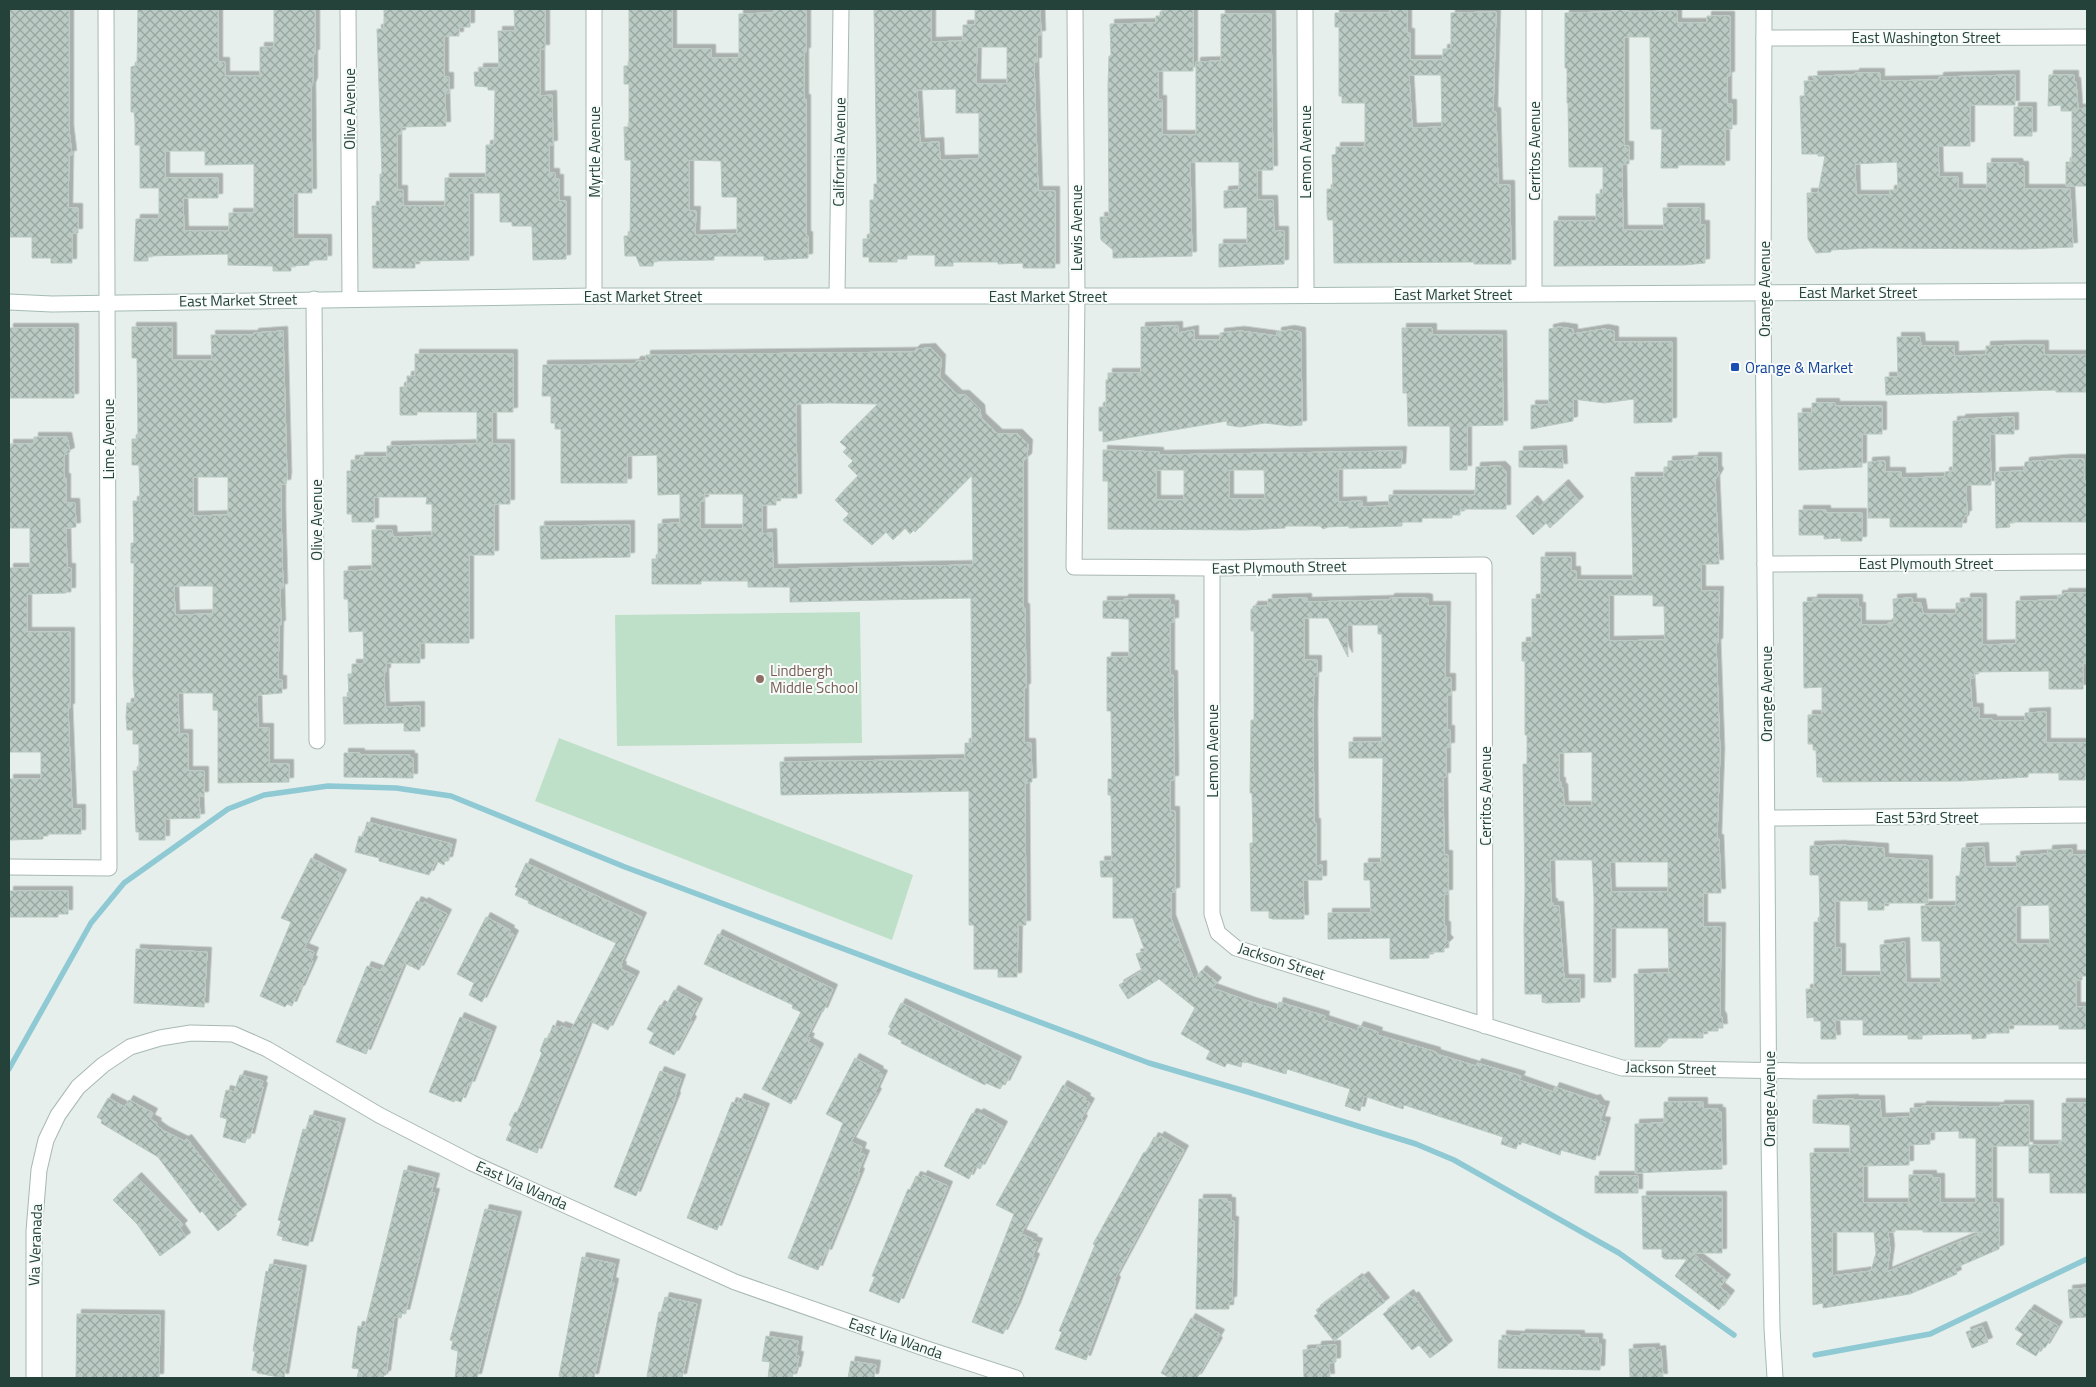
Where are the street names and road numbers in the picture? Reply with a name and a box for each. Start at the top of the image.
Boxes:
street label: East Washington Street [1851,26,2001,49]
street label: Olive Avenue [338,68,361,150]
street label: California Avenue [827,97,851,207]
street label: Cerritos Avenue [1523,101,1546,201]
street label: Lemon Avenue [1294,105,1317,199]
street label: Myrtle Avenue [583,106,606,198]
street label: Lewis Avenue [1065,185,1088,271]
street label: Orange Avenue [1753,241,1776,337]
street label: East Market Street [1799,281,1918,304]
street label: East Market Street [1394,283,1513,306]
street label: East Market Street [584,285,703,308]
street label: East Market Street [989,285,1108,308]
street label: East Market Street [179,287,298,313]
street label: Lime Avenue [97,399,120,479]
street label: Olive Avenue [305,479,328,561]
street label: East Plymouth Street [1859,552,1994,575]
street label: East Plymouth Street [1211,554,1347,580]
street label: Orange Avenue [1755,646,1778,742]
street label: Lemon Avenue [1201,704,1224,798]
street label: Cerritos Avenue [1474,746,1497,846]
street label: East 53rd Street [1875,806,1979,829]
street label: Jackson Street [1235,936,1329,986]
street label: Orange Avenue [1758,1051,1781,1147]
street label: Jackson Street [1625,1055,1717,1081]
street label: East Via Wanda [472,1155,572,1216]
street label: Via Veranada [22,1203,48,1287]
street label: East Via Wanda [846,1311,947,1365]

